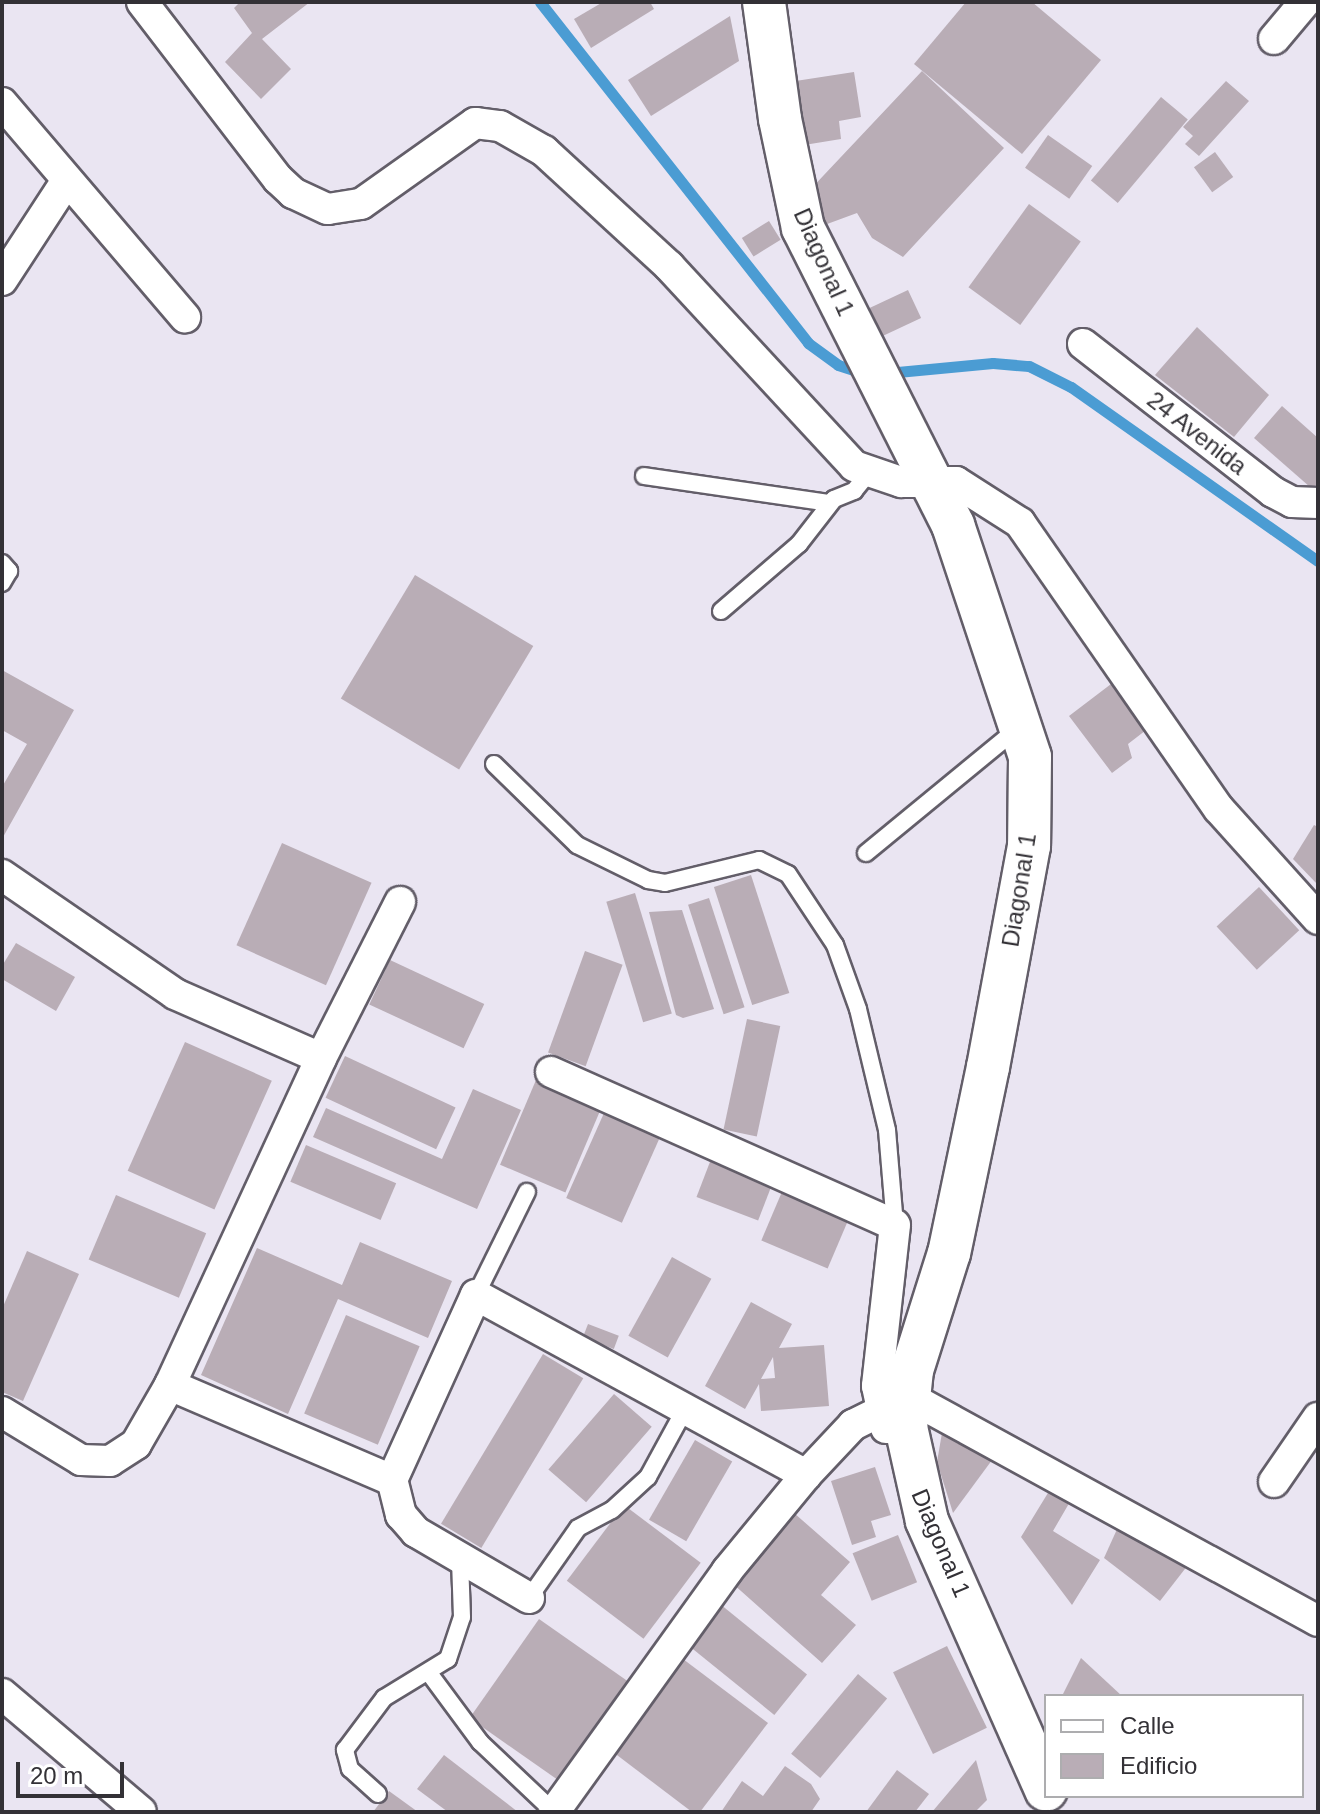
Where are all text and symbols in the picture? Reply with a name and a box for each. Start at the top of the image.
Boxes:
street label: Diagonal 1 [788,204,860,320]
street label: 24 Avenida [1141,385,1253,481]
street label: Diagonal 1 [996,831,1042,949]
street label: Diagonal 1 [905,1485,977,1601]
legend [1044,1694,1304,1798]
text: Calle [1120,1712,1175,1739]
scale bar [20,1746,128,1796]
text: Edificio [1120,1752,1197,1779]
text: 20 m [30,1762,83,1789]

